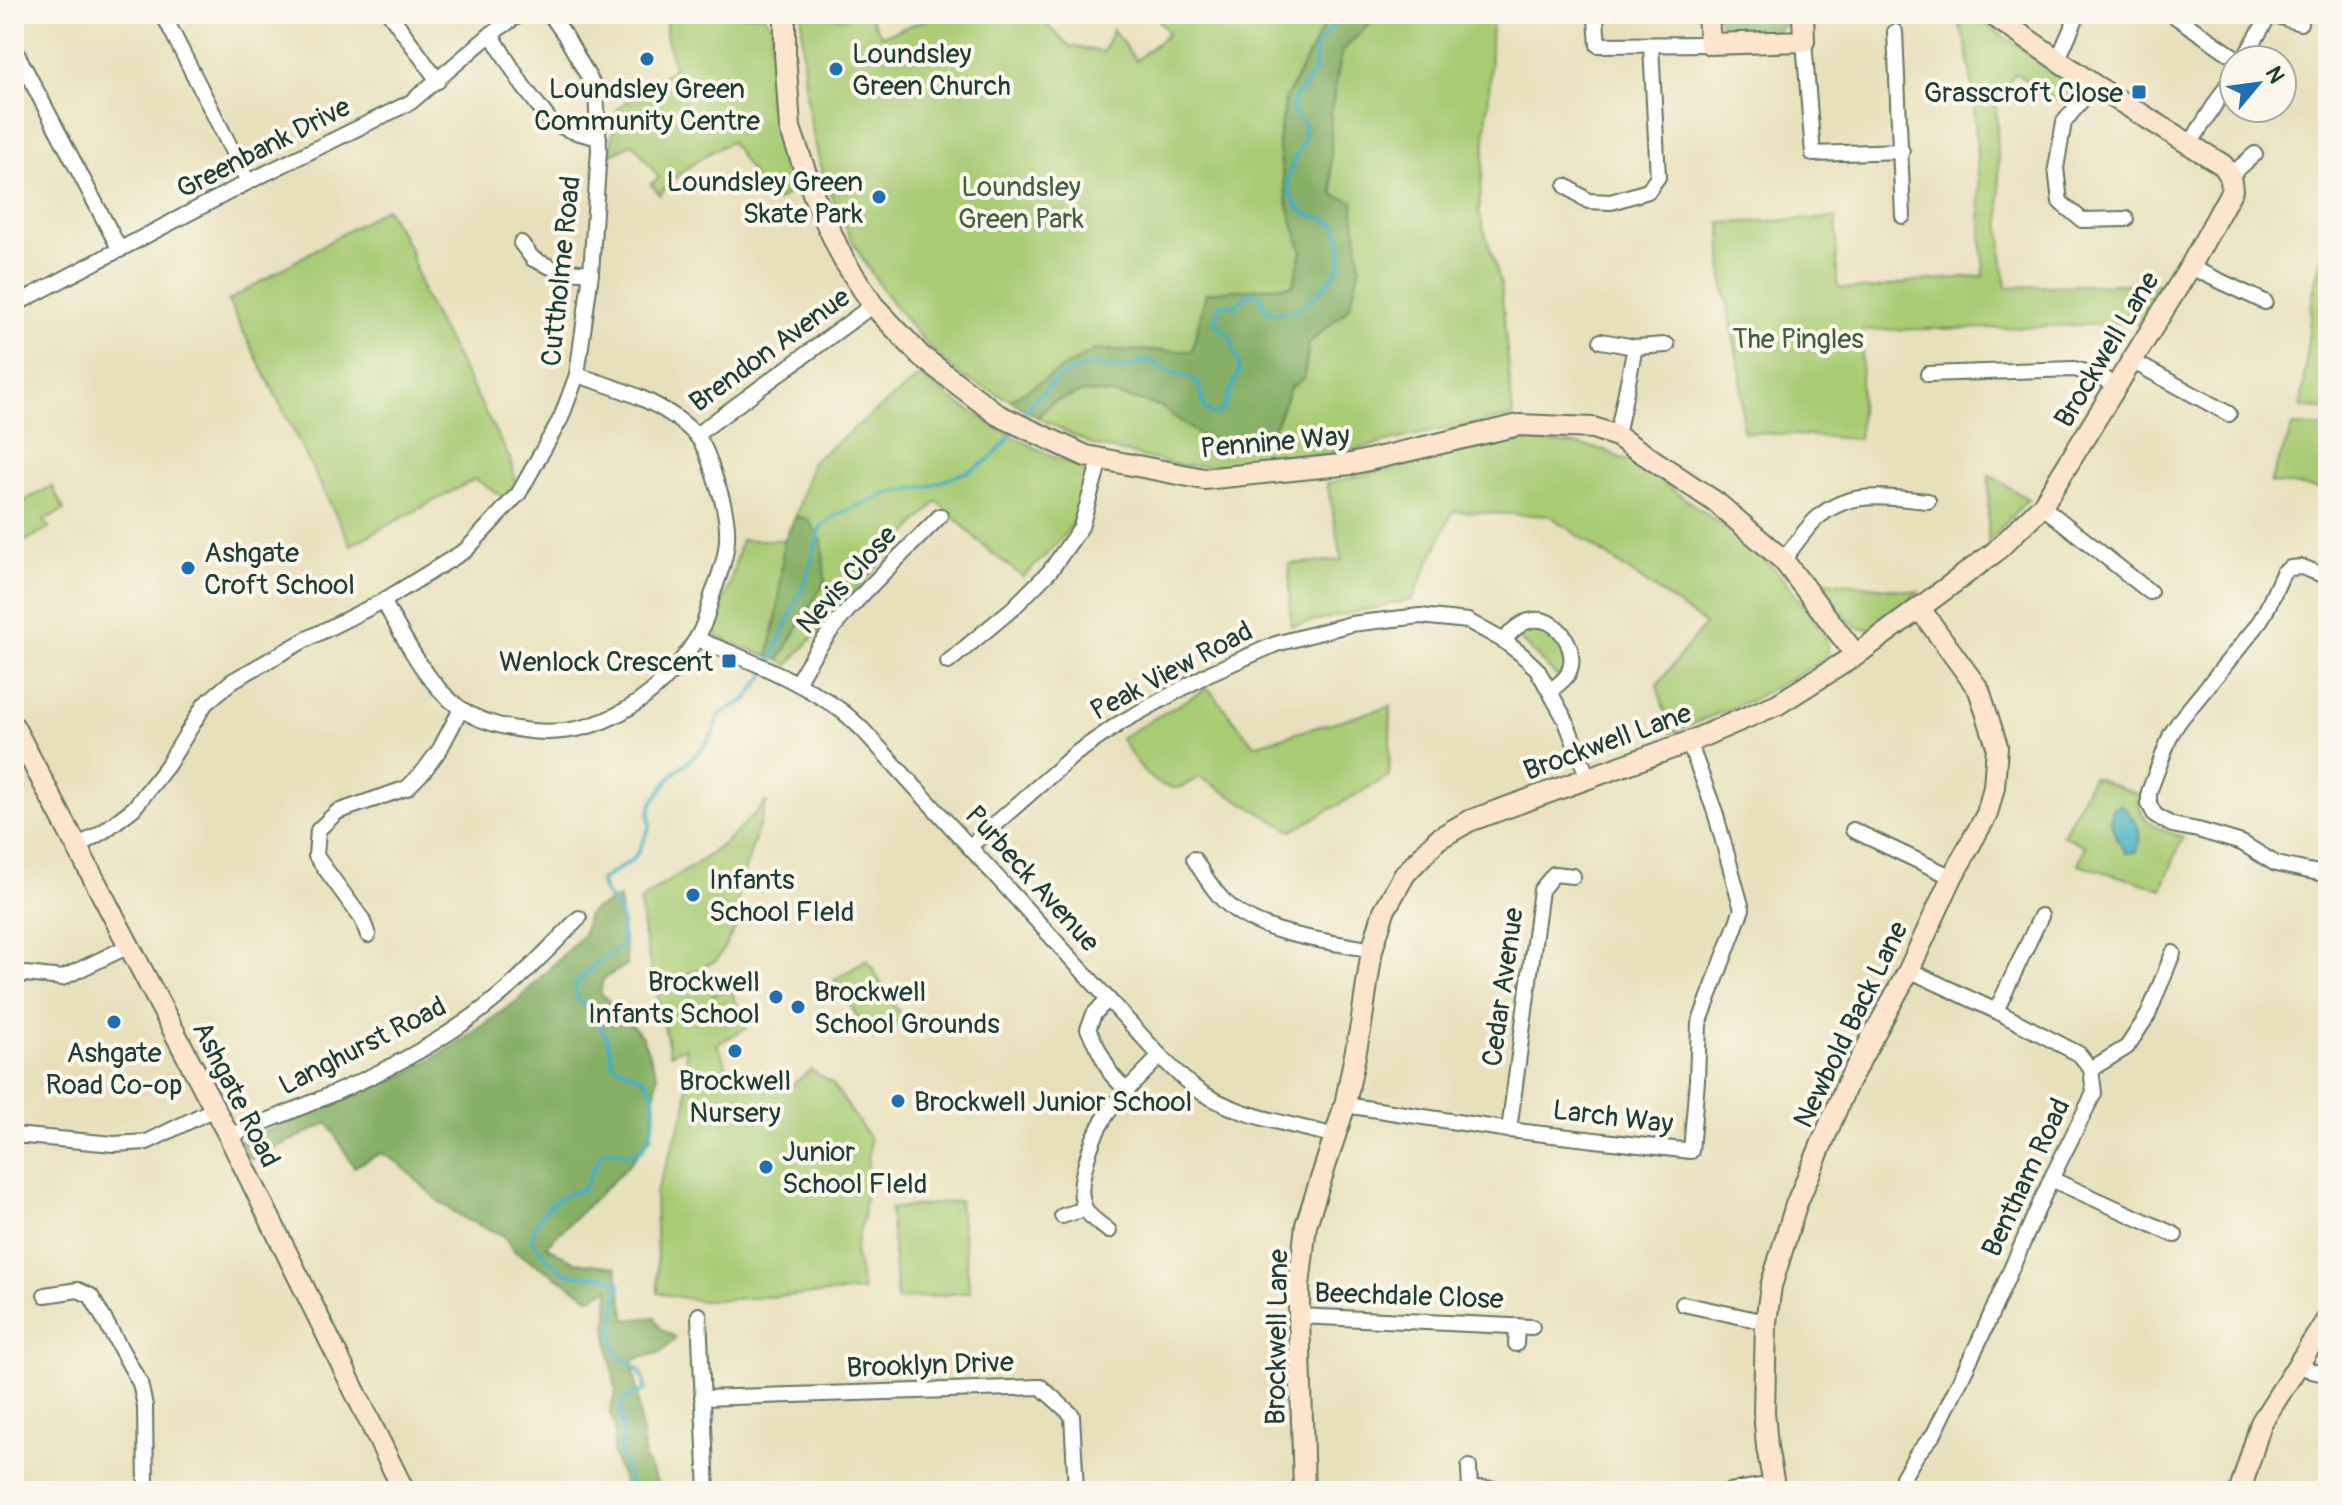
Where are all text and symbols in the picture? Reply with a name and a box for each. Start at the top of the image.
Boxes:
place label: Loundsley Green Church [852,37,1011,104]
north arrow [2218,44,2298,124]
marker: Loundsley Green Community Centre [638,50,656,68]
marker: Loundsley Green Church [827,60,845,78]
text: N [2259,61,2291,88]
place label: Loundsley Green Community Centre [534,72,760,139]
place label: Grasscroft Close [1924,76,2123,111]
marker: Grasscroft Close [2130,83,2148,101]
street label: Greenbank Drive [171,89,357,207]
place label: Loundsley Green Skate Park [667,165,863,232]
park label: Loundsley Green Park [958,170,1084,237]
street label: Cuttholme Road [534,174,589,368]
marker: Loundsley Green Skate Park [870,188,888,206]
street label: Brockwell Lane [2047,265,2168,434]
street label: Brendon Avenue [683,280,857,420]
park label: The Pingles [1732,322,1864,357]
street label: Pennine Way [1199,419,1351,466]
street label: Nevis Close [789,518,905,642]
place label: Ashgate Croft School [204,536,355,603]
marker: Ashgate Croft School [179,559,197,577]
street label: Peak View Road [1085,614,1259,729]
place label: Wenlock Crescent [499,645,714,680]
marker: Wenlock Crescent [720,652,738,670]
street label: Brockwell Lane [1519,696,1696,789]
street label: Purbeck Avenue [957,799,1107,960]
place label: Infants School FIeld [709,863,854,930]
marker: Infants School FIeld [684,886,702,904]
street label: Cedar Avenue [1475,905,1532,1069]
street label: Newbold Back Lane [1786,916,1917,1134]
place label: Brockwell Infants School [588,965,760,1032]
place label: Brockwell School Grounds [814,975,1000,1042]
marker: Brockwell Infants School [767,988,785,1006]
street label: Langhurst Road [273,989,452,1104]
marker: Brockwell School Grounds [789,998,807,1016]
marker: Ashgate Road Co-op [105,1013,123,1031]
street label: Ashgate Road [184,1016,287,1174]
place label: Ashgate Road Co-op [46,1036,182,1103]
marker: Brockwell Nursery [726,1042,744,1060]
place label: Brockwell Nursery [679,1064,791,1131]
place label: Brockwell Junior School [914,1085,1192,1120]
marker: Brockwell Junior School [889,1092,907,1110]
street label: Larch Way [1551,1093,1675,1142]
street label: Bentham Road [1974,1093,2078,1263]
place label: Junior School FIeld [782,1135,927,1202]
marker: Junior School FIeld [757,1158,775,1176]
street label: Brockwell Lane [1258,1249,1297,1425]
street label: Beechdale Close [1314,1276,1504,1317]
street label: Brooklyn Drive [846,1345,1014,1386]

